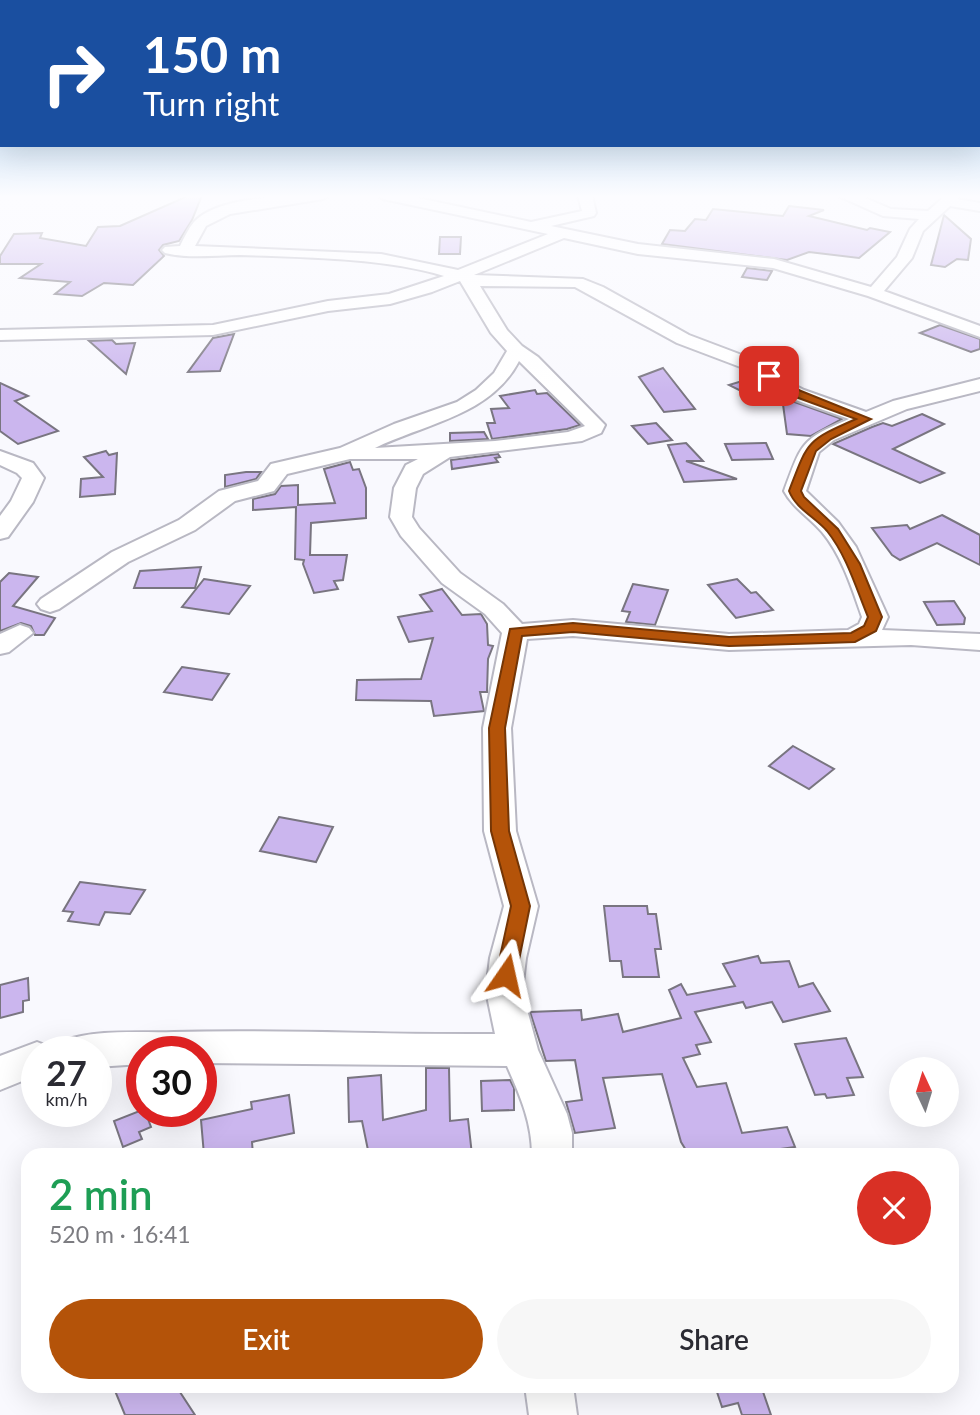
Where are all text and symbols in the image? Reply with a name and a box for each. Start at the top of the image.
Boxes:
text: 150 m [143,25,281,83]
icon: right [28,28,119,119]
text: Turn right [143,84,279,123]
pin [739,346,799,406]
icon: arrive [750,357,788,395]
position arrow [469,938,543,1012]
speed limit sign: 30 [126,1036,217,1127]
text: 27 [46,1051,87,1093]
north arrow [889,1057,959,1127]
map controls [889,1057,959,1127]
text: km/h [45,1088,88,1110]
text: 2 min [49,1169,153,1219]
button: close [857,1171,931,1245]
text: 520 m · 16:41 [49,1220,191,1248]
button: Exit [49,1299,483,1379]
button: Share [497,1299,931,1379]

